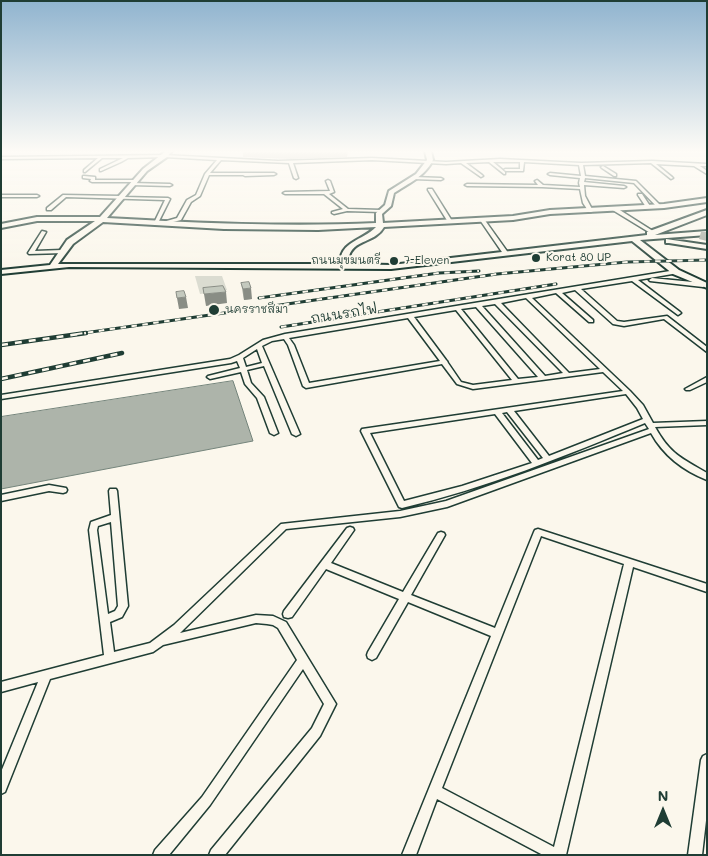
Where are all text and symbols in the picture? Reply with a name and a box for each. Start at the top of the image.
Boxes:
place label: Korat 80 UP [546,251,611,265]
marker: Korat 80 UP [530,252,542,264]
street label: ถนนมุขมนตรี [311,254,381,268]
place label: 7-Eleven [404,254,449,268]
marker: 7-Eleven [388,255,400,267]
street label: ถนนรถไฟ [310,300,378,328]
marker: นครราชสีมา [207,303,221,317]
place label: นครราชสีมา [225,303,288,317]
north arrow [638,786,688,836]
text: N [658,786,668,805]

